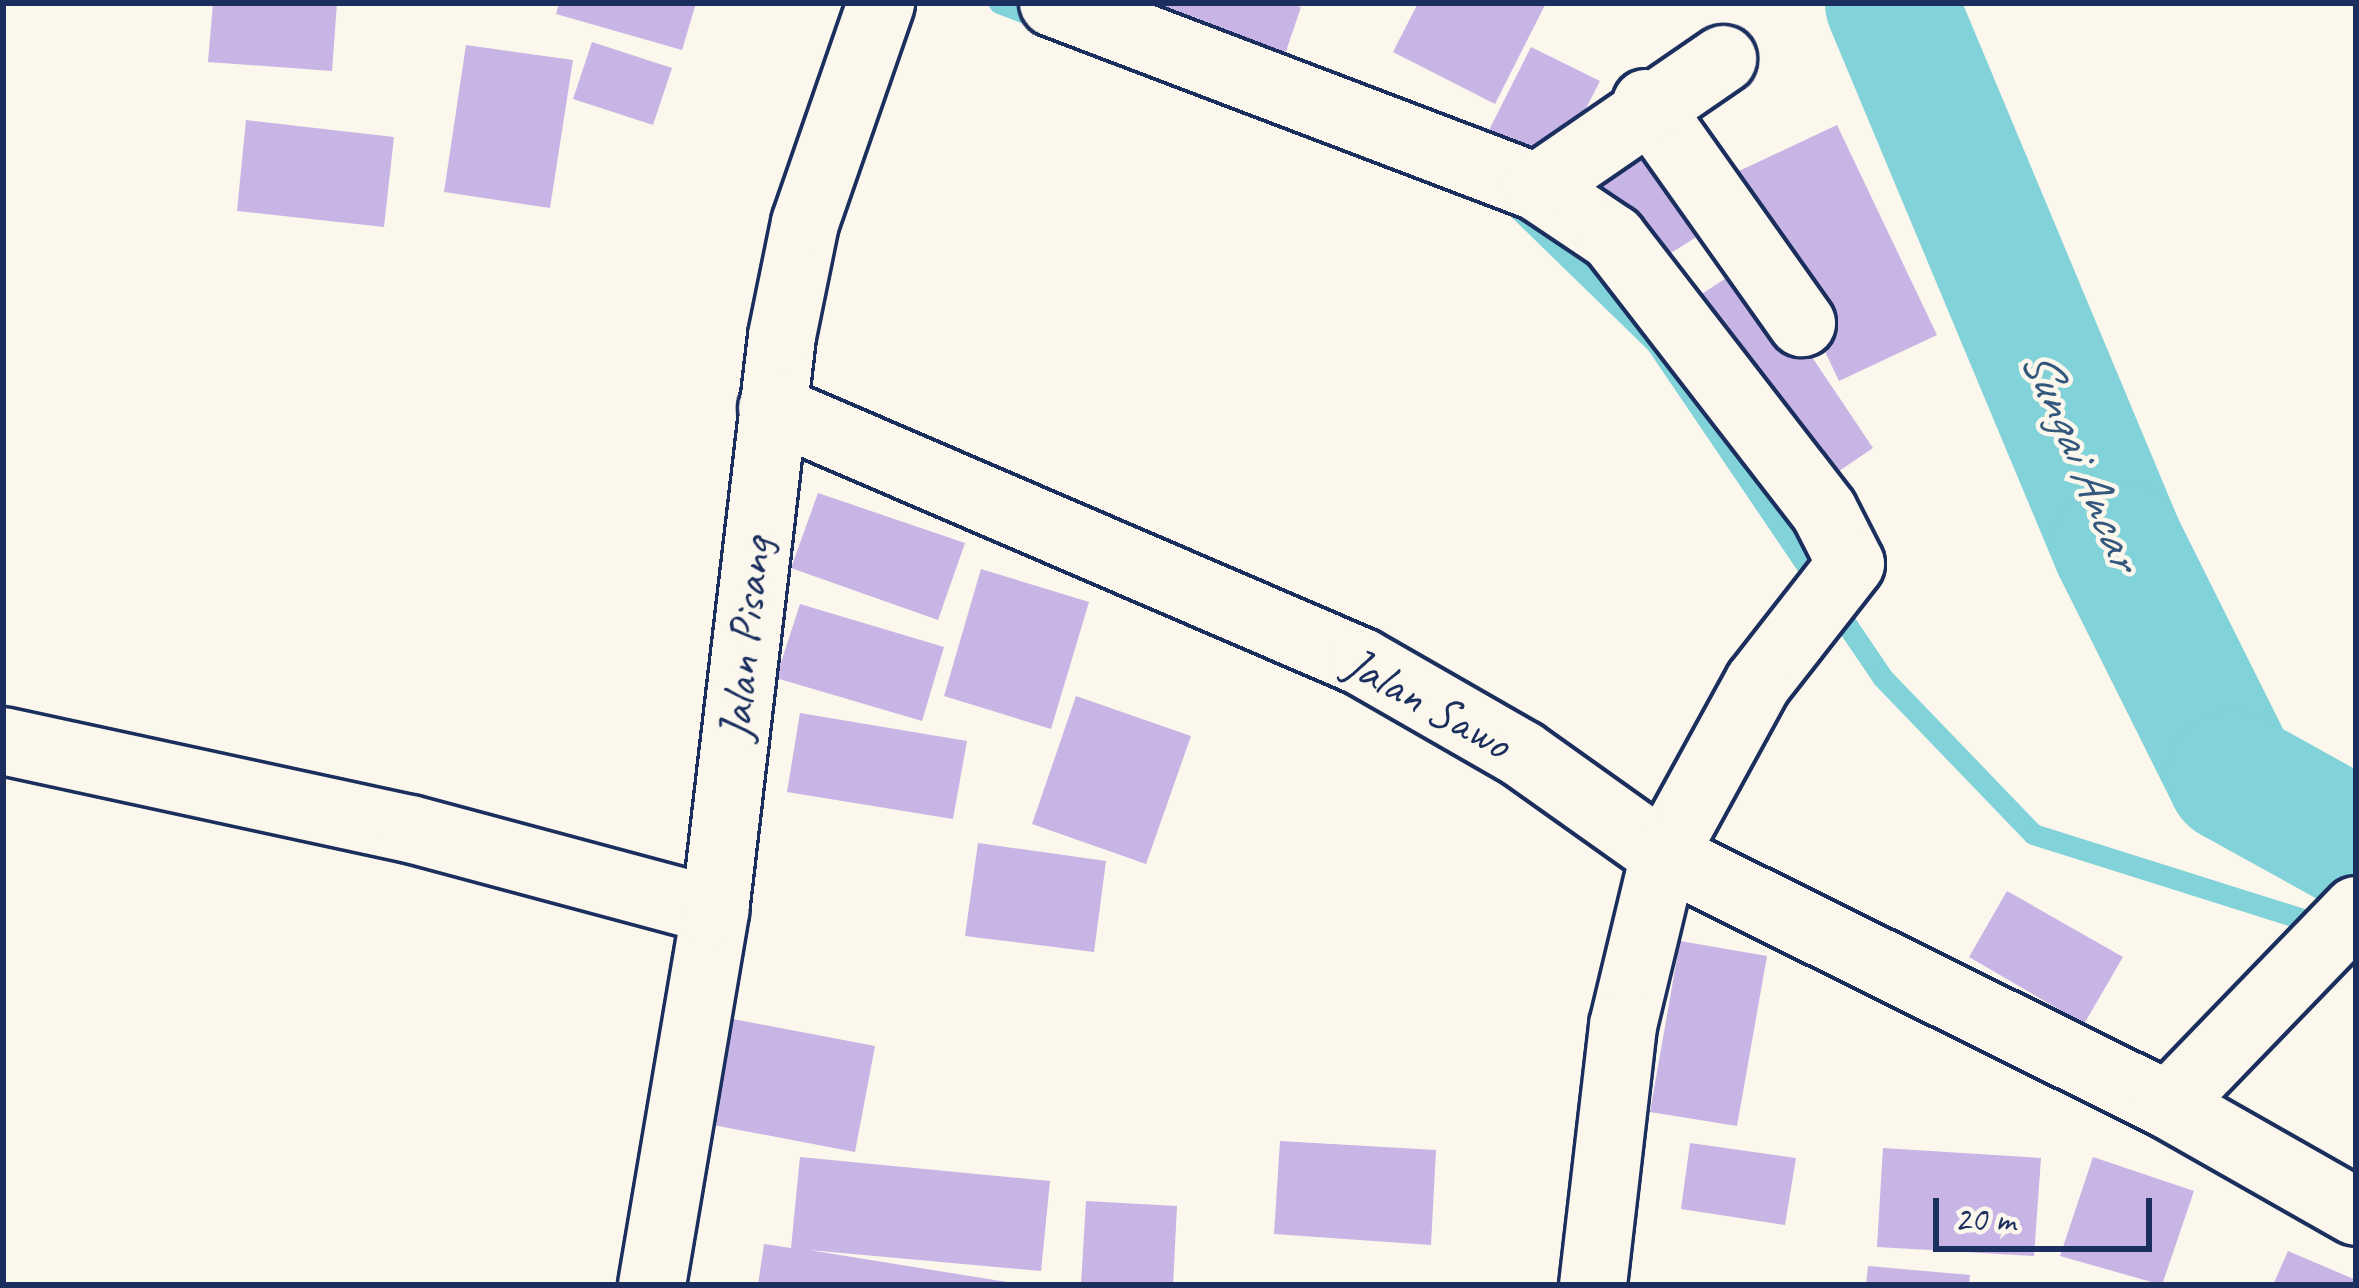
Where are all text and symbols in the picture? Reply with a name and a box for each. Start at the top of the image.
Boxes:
water label: Sungai Ancar [2008,339,2156,577]
street label: Jalan Pisang [706,536,784,742]
street label: Jalan Sawo [1335,634,1521,772]
scale bar [1939,1174,2158,1248]
text: 20 m [1954,1196,2015,1242]

